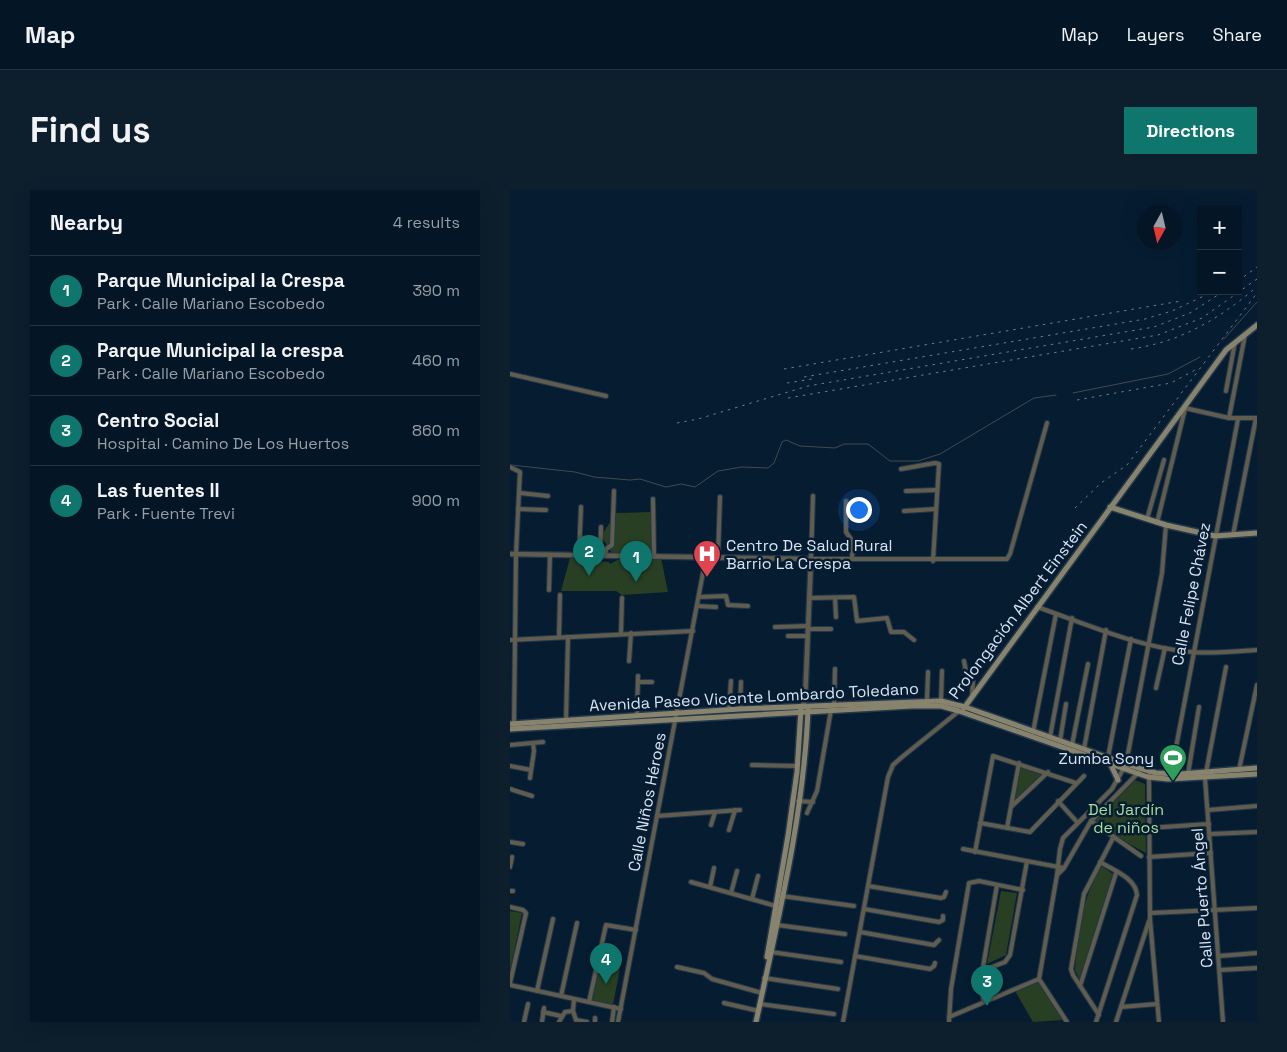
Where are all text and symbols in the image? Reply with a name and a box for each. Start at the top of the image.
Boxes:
text: Map [25,19,75,50]
text: Map [1061,23,1099,46]
text: Layers [1127,23,1184,46]
text: Share [1212,23,1262,46]
button: Directions [1124,107,1257,154]
text: Find us [30,108,151,152]
north arrow [1137,205,1182,250]
map controls [1197,205,1242,295]
button: + [1197,205,1242,250]
text: Nearby [50,209,123,236]
text: 4 results [393,212,460,233]
button: − [1197,250,1242,295]
text: Parque Municipal la Crespa [97,268,345,293]
text: 1 [62,280,70,301]
text: 390 m [412,280,460,301]
text: Park · Calle Mariano Escobedo [97,293,325,314]
text: Parque Municipal la crespa [97,338,344,363]
text: 2 [61,350,71,371]
text: 460 m [412,350,460,371]
text: Park · Calle Mariano Escobedo [97,363,325,384]
text: Centro Social [97,408,219,433]
text: 3 [61,420,71,441]
text: 860 m [412,420,460,441]
text: Hospital · Camino De Los Huertos [97,433,349,454]
text: Las fuentes II [97,478,219,503]
text: 4 [61,490,71,511]
text: 900 m [412,490,460,511]
your location [846,497,872,523]
text: Park · Fuente Trevi [97,503,235,524]
street label: Prolongación Albert Einstein [944,517,1092,703]
street label: Calle Felipe Chávez [1167,521,1215,667]
pin: 2 [573,535,605,576]
place label: Centro De Salud Rural Barrio La Crespa [726,535,893,574]
hospital icon: Centro De Salud Rural Barrio La Crespa [692,539,722,578]
pin: 1 [620,541,652,582]
street label: Avenida Paseo Vicente Lombardo Toledano [589,678,919,716]
street label: Calle Niños Héroes [623,731,671,873]
sports icon: Zumba Sony [1158,743,1188,782]
place label: Zumba Sony [1059,748,1154,769]
park label: Del Jardín de niños [1088,799,1164,838]
street label: Calle Puerto Ángel [1187,827,1217,969]
pin: 4 [590,943,622,984]
pin: 3 [971,965,1003,1006]

